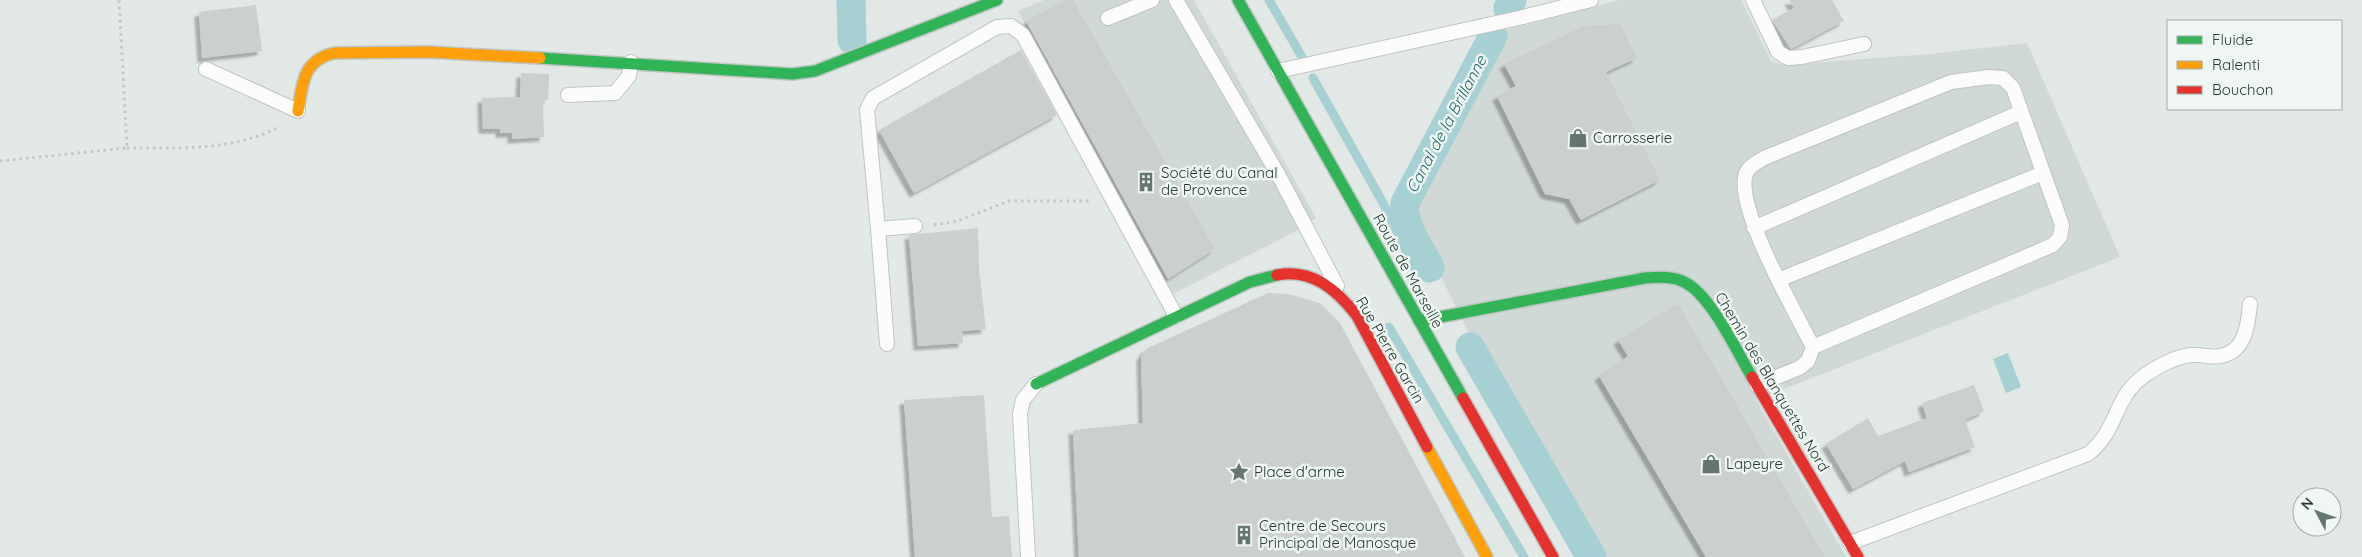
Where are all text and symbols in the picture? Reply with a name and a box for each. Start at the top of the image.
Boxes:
legend [2167,20,2342,110]
text: Fluide [2212,30,2253,49]
water label: Canal de la Brillanne [1401,51,1491,196]
text: Ralenti [2212,55,2260,74]
text: Bouchon [2212,80,2273,99]
shop icon: Carrosserie [1567,127,1589,149]
place label: Carrosserie [1593,128,1672,147]
place label: Société du Canal de Provence [1161,163,1278,199]
building icon: Société du Canal de Provence [1135,171,1157,193]
street label: Route de Marseille [1369,210,1448,331]
street label: Chemin des Blanquettes Nord [1711,288,1834,475]
street label: Rue Pierre Garcin [1352,293,1429,407]
shop icon: Lapeyre [1700,453,1722,475]
place label: Lapeyre [1726,454,1783,473]
place icon: Place d'arme [1228,461,1250,483]
place label: Place d'arme [1254,462,1345,481]
north arrow [2292,487,2342,537]
text: N [2297,494,2317,513]
place label: Centre de Secours Principal de Manosque [1259,516,1416,552]
building icon: Centre de Secours Principal de Manosque [1233,524,1255,546]

